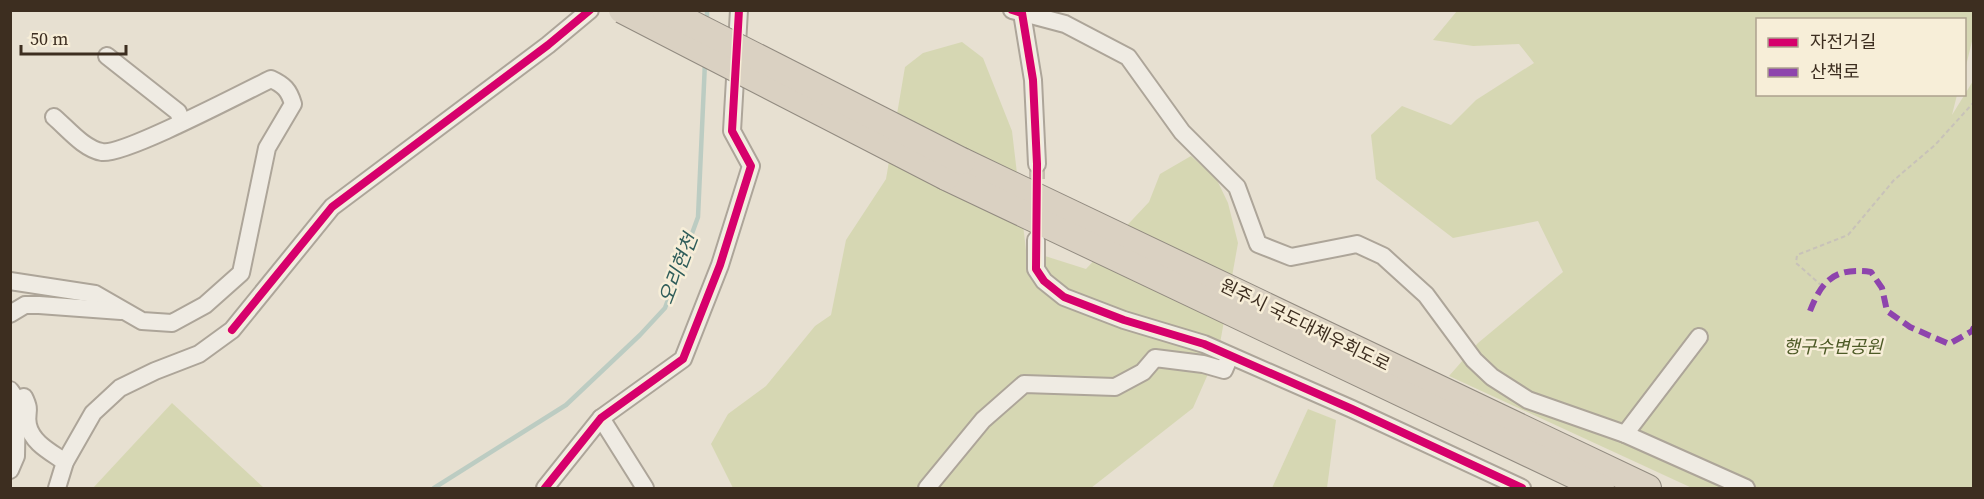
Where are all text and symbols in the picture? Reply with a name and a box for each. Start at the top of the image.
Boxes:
scale bar [21,18,126,56]
legend [1756,18,1966,96]
text: 50 m [30,26,68,51]
text: 자전거길 [1810,29,1876,54]
text: 산책로 [1810,59,1860,84]
water label: 오리현천 [652,227,705,308]
street label: 원주시 국도대체우회도로 [1216,272,1394,377]
park label: 행구수변공원 [1783,334,1884,359]

